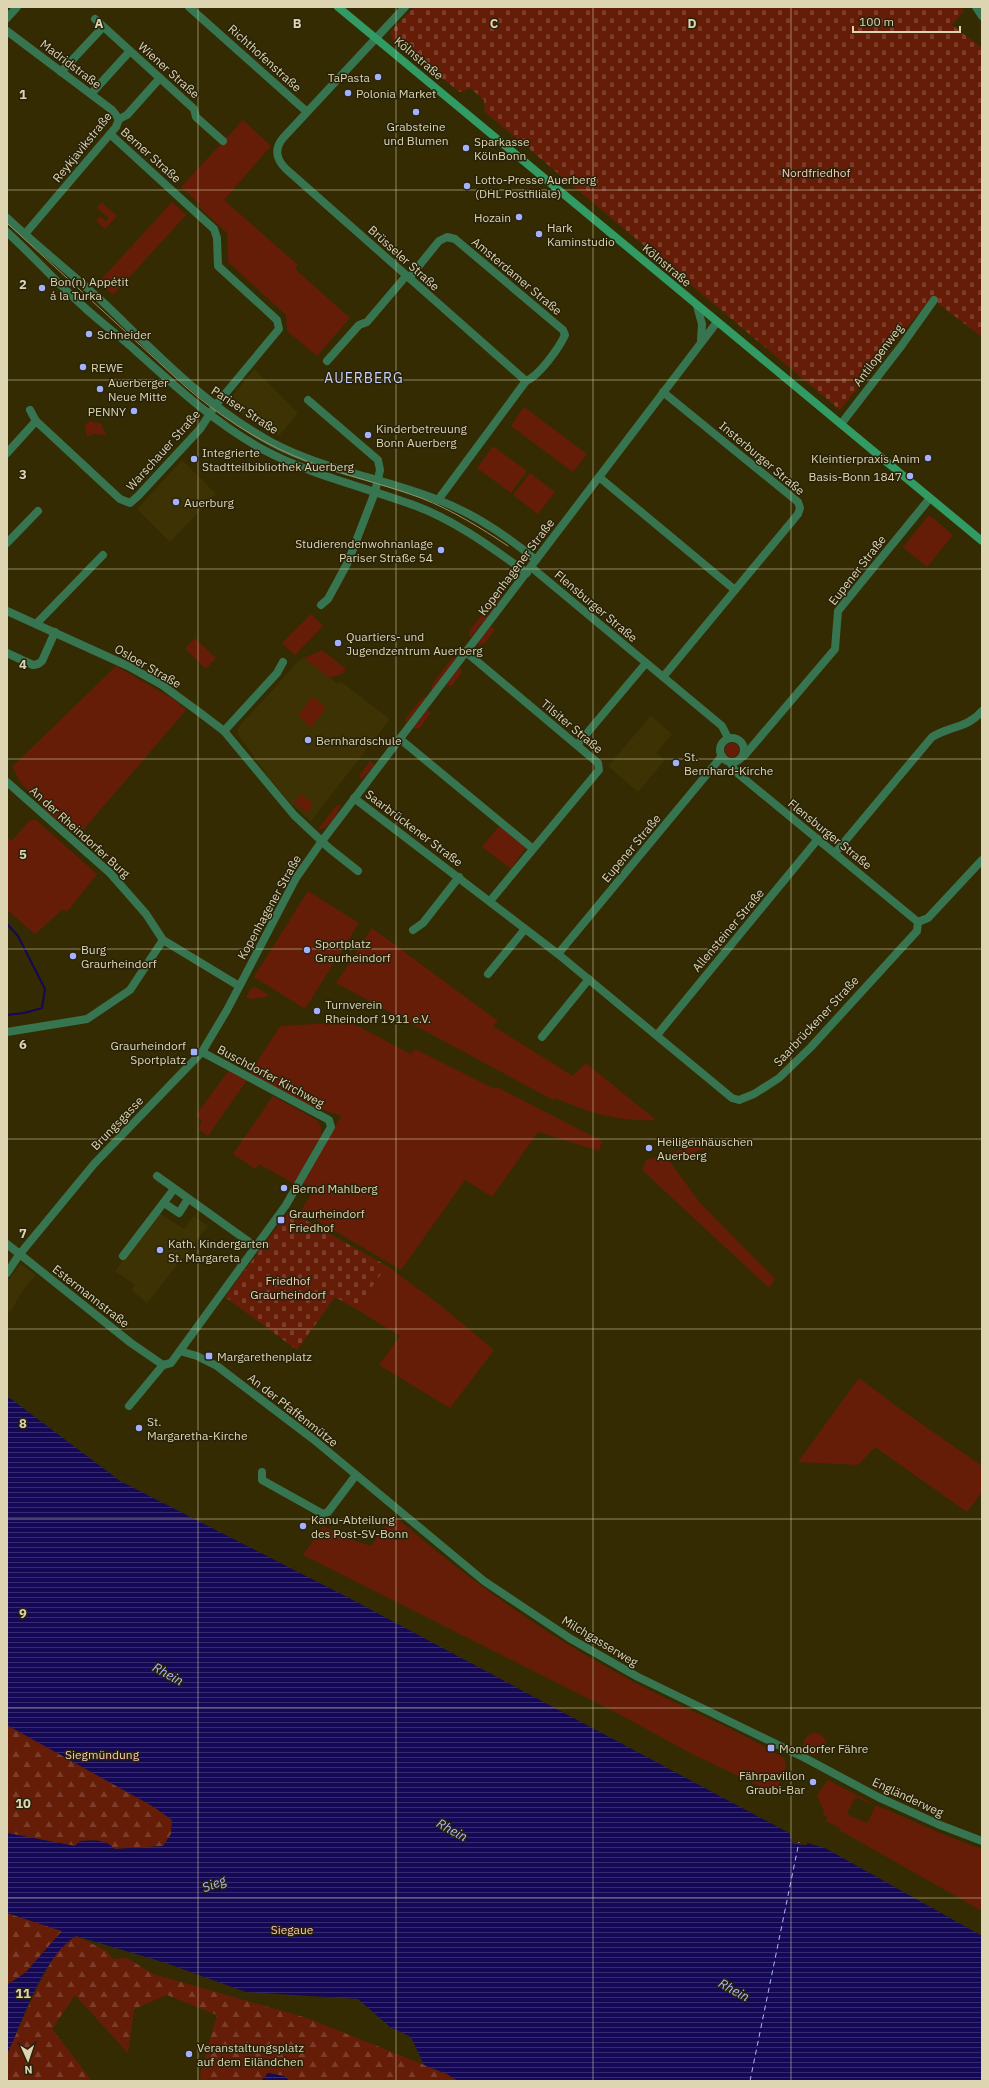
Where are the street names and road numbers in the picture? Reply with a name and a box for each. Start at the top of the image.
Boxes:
street label: Richthofenstraße [225,21,305,95]
street label: Kölnstraße [392,33,447,83]
street label: Madridstraße [38,36,105,92]
street label: Wiener Straße [135,39,203,102]
street label: Reykjavikstraße [49,109,115,185]
street label: Berner Straße [118,124,184,186]
street label: Brüsseler Straße [365,222,443,294]
street label: Amsterdamer Straße [469,234,565,318]
street label: Kölnstraße [640,240,695,290]
street label: Antilopenweg [850,320,907,389]
street label: Pariser Straße [209,383,282,437]
street label: Warschauer Straße [123,406,203,493]
street label: Insterburger Straße [716,418,808,498]
street label: Kopenhagener Straße [475,515,558,618]
street label: Eupener Straße [825,532,889,608]
street label: Flensburger Straße [552,567,641,645]
street label: Osloer Straße [112,641,184,691]
street label: Tilsiter Straße [538,696,606,756]
street label: An der Rheindorfer Burg [27,783,134,881]
street label: Saarbrückener Straße [362,787,466,870]
street label: Flensburger Straße [785,796,875,873]
street label: Eupener Straße [598,811,664,885]
street label: Kopenhagener Straße [234,852,304,962]
street label: Allensteiner Straße [689,885,767,975]
street label: Saarbrückener Straße [770,972,862,1069]
street label: Buschdorfer Kirchweg [215,1041,328,1111]
street label: Brungsgasse [88,1093,147,1153]
street label: Estermannstraße [50,1261,133,1331]
street label: An der Pfaffenmütze [245,1370,341,1450]
street label: Milchgasserweg [559,1612,641,1670]
street label: Engländerweg [870,1774,947,1820]

